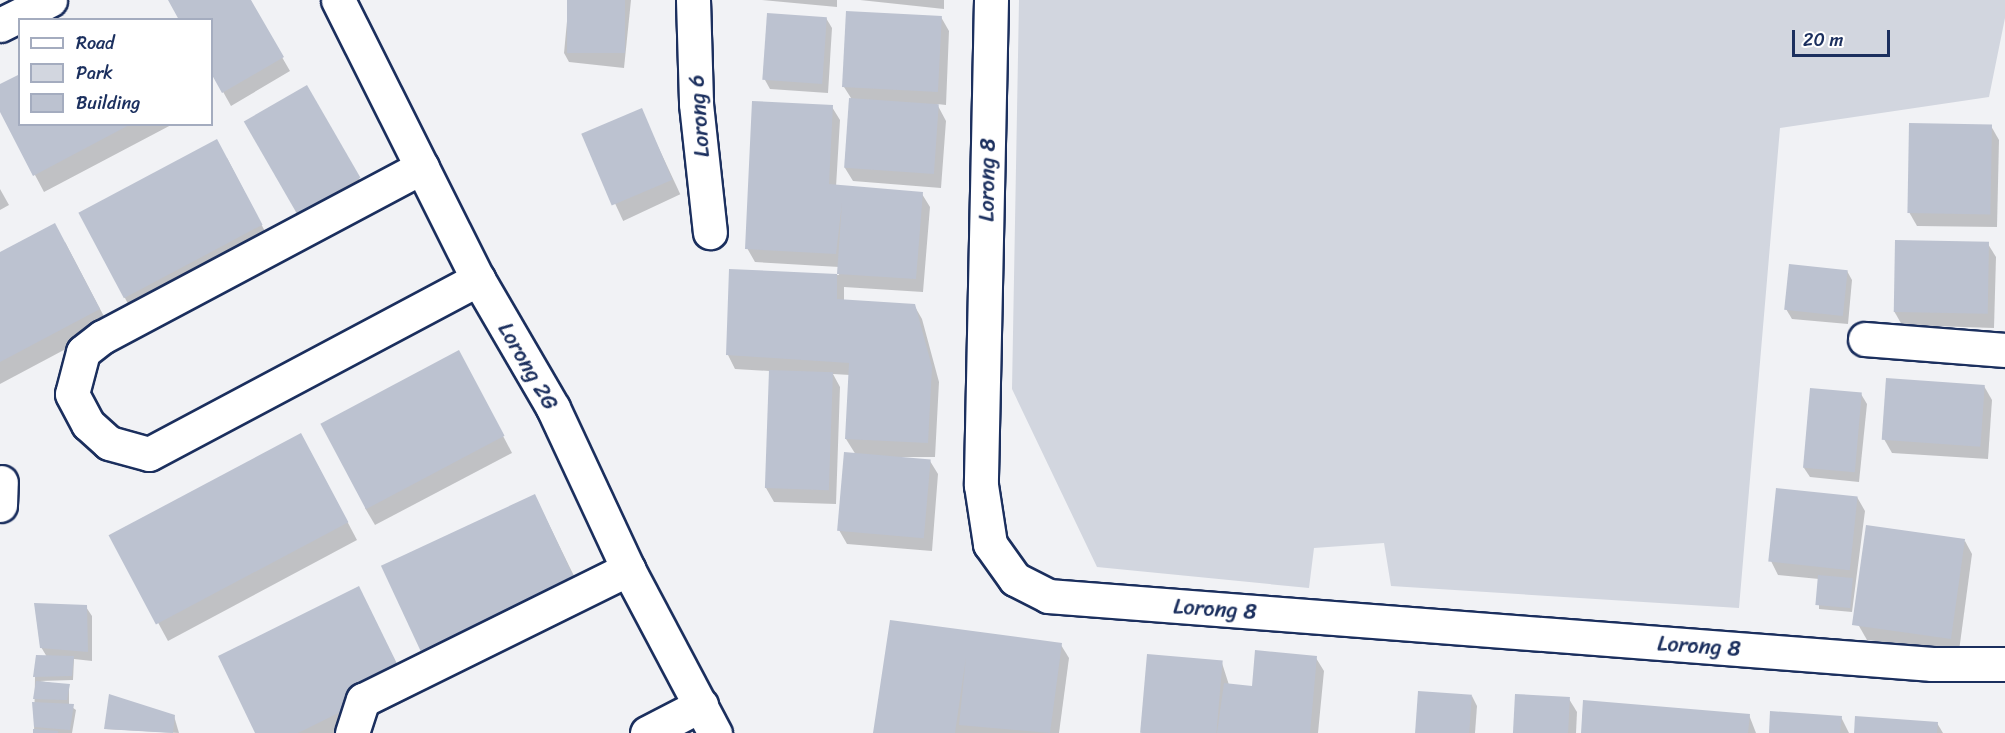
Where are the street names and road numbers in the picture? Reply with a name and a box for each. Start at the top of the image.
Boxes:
street label: Lorong 6 [683,74,715,158]
street label: Lorong 8 [973,138,1001,222]
street label: Lorong 2G [492,318,564,414]
street label: Lorong 8 [1172,593,1258,625]
street label: Lorong 8 [1656,630,1742,662]

